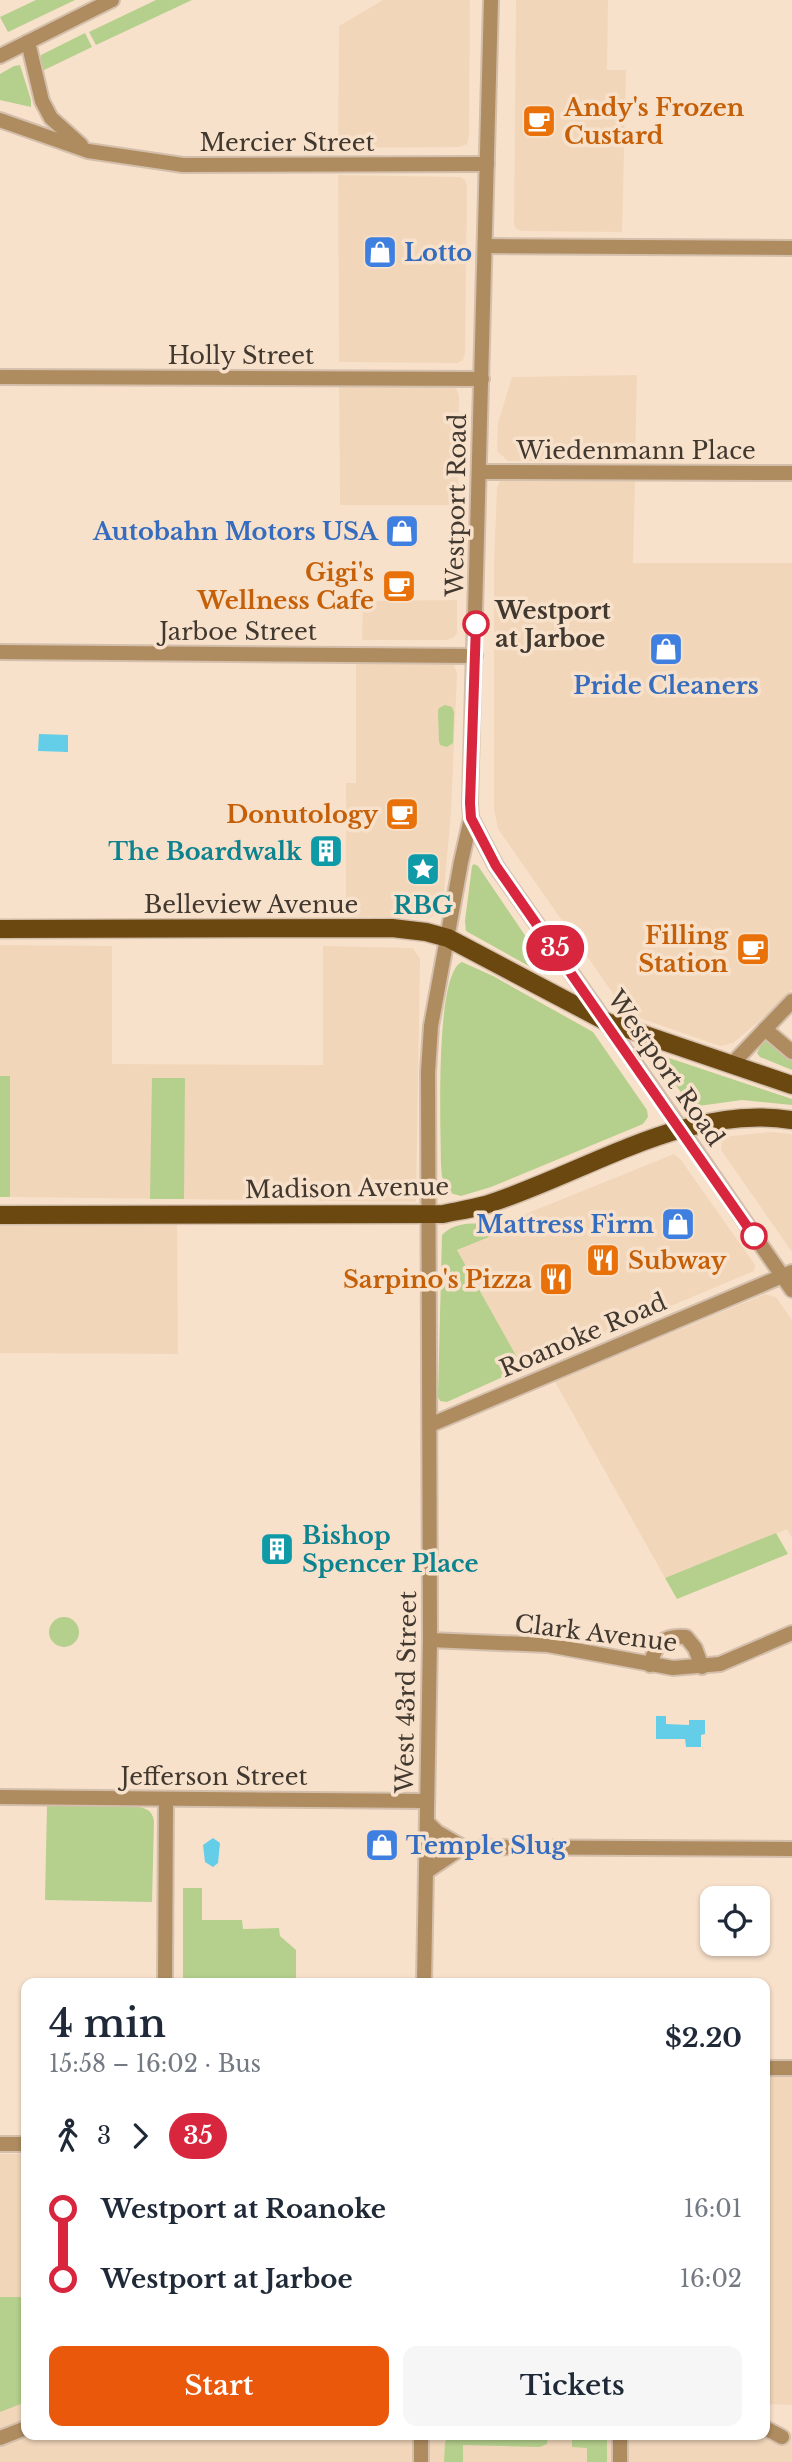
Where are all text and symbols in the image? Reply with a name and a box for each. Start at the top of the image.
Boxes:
place label: Andy's Frozen Custard [563,93,745,150]
cafe icon: Andy's Frozen Custard [520,102,558,140]
street label: Mercier Street [199,128,375,157]
shop icon: Lotto [361,233,399,271]
place label: Lotto [404,238,472,267]
street label: Holly Street [168,341,314,370]
street label: Westport Road [440,413,472,598]
street label: Wiedenmann Place [515,436,756,465]
shop icon: Autobahn Motors USA [383,512,421,550]
place label: Autobahn Motors USA [92,517,380,546]
place label: Gigi's Wellness Cafe [196,558,374,615]
cafe icon: Gigi's Wellness Cafe [380,567,418,605]
place label: Westport at Jarboe [494,596,612,653]
marker: Westport at Jarboe [463,611,489,637]
street label: Jarboe Street [156,617,317,646]
shop icon: Pride Cleaners [647,630,685,668]
place label: Pride Cleaners [573,671,759,700]
cafe icon: Donutology [383,795,421,833]
place label: Donutology [226,800,378,829]
building icon: The Boardwalk [307,832,345,870]
place label: The Boardwalk [108,837,303,866]
place icon: RBG [404,850,442,888]
street label: Belleview Avenue [144,890,358,919]
place label: RBG [393,891,453,920]
place label: Filling Station [638,921,729,978]
line badge: 35 [524,925,586,971]
cafe icon: Filling Station [734,930,772,968]
text: 35 [540,933,570,962]
street label: Westport Road [601,984,730,1151]
street label: Madison Avenue [245,1172,449,1204]
shop icon: Mattress Firm [659,1205,697,1243]
place label: Mattress Firm [476,1210,654,1239]
unlabelled marker [741,1223,767,1249]
restaurant icon: Subway [584,1241,622,1279]
place label: Subway [628,1246,727,1275]
restaurant icon: Sarpino's Pizza [537,1260,575,1298]
place label: Sarpino's Pizza [343,1265,532,1294]
street label: Roanoke Road [495,1287,671,1383]
place label: Bishop Spencer Place [302,1521,479,1578]
building icon: Bishop Spencer Place [258,1530,296,1568]
street label: West 43rd Street [390,1591,422,1794]
street label: Clark Avenue [513,1609,679,1657]
street label: Jefferson Street [117,1762,308,1791]
shop icon: Temple Slug [363,1826,401,1864]
place label: Temple Slug [406,1831,568,1860]
map controls [700,1886,770,1956]
button: locate [700,1886,770,1956]
text: 4 min [49,2000,166,2047]
text: $2.20 [665,2022,742,2054]
text: 15:58 – 16:02 · Bus [49,2050,261,2078]
icon: walk [49,2117,87,2155]
icon: forward [121,2117,159,2155]
text: 35 [183,2121,213,2150]
text: 3 [97,2122,111,2150]
text: Westport at Roanoke [101,2193,386,2225]
text: 16:01 [684,2195,742,2223]
text: Westport at Jarboe [101,2263,353,2295]
text: 16:02 [680,2265,742,2293]
button: Start [49,2346,389,2426]
button: Tickets [403,2346,742,2426]

